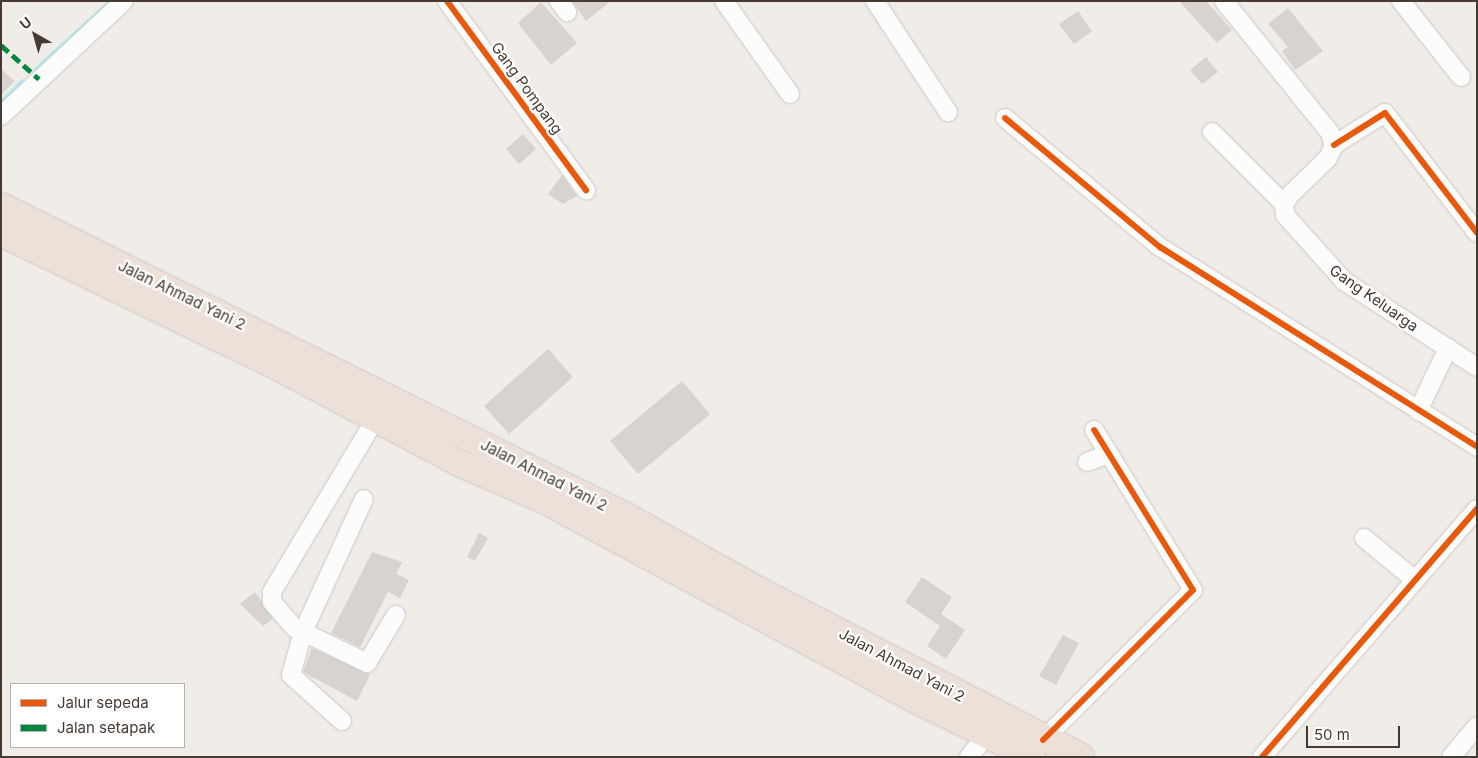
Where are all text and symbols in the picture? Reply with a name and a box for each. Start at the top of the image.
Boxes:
north arrow [10,10,60,60]
text: U [16,13,35,33]
street label: Gang Pompang [488,38,566,138]
street label: Jalan Ahmad Yani 2 [115,256,249,334]
street label: Gang Keluarga [1326,261,1422,335]
street label: Jalan Ahmad Yani 2 [478,435,610,515]
street label: Jalan Ahmad Yani 2 [836,624,968,706]
legend [10,683,185,748]
text: Jalur sepeda [57,693,149,712]
scale bar [1308,716,1402,748]
text: Jalan setapak [57,718,155,737]
text: 50 m [1314,725,1350,744]

